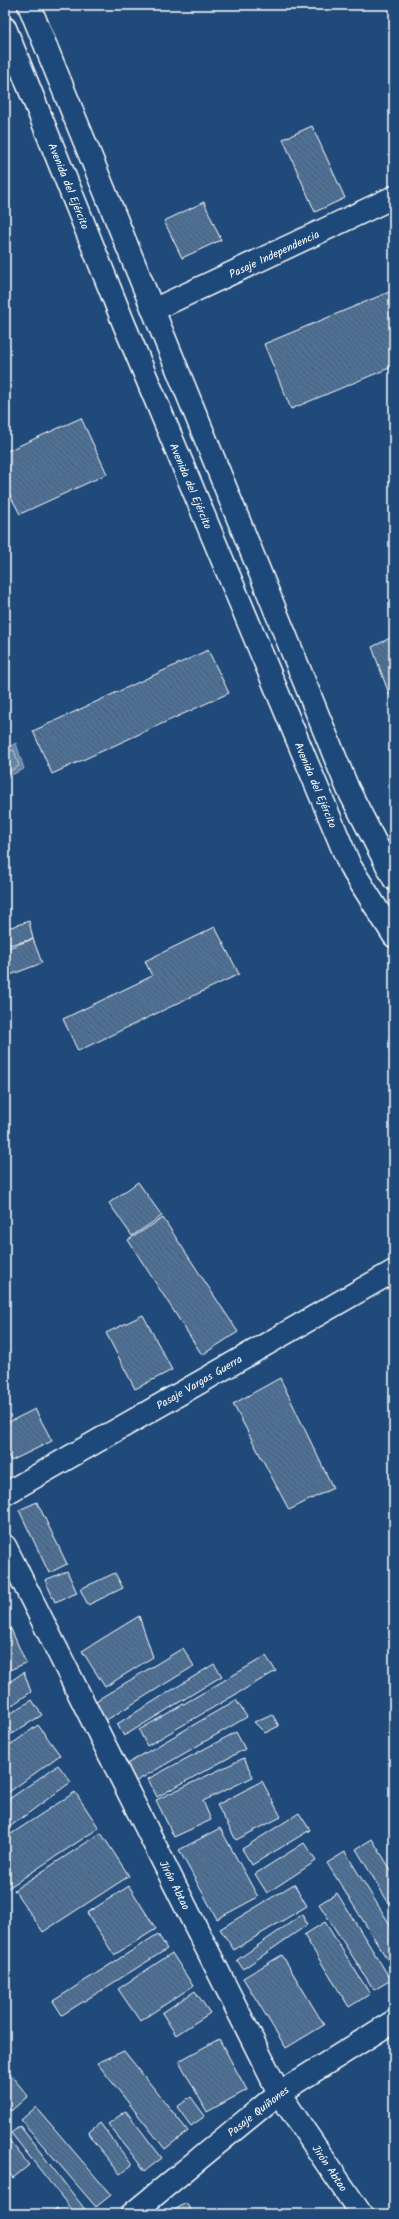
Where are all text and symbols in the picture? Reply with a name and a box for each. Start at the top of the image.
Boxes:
street label: Avenida del Ejército [43,140,94,232]
street label: Pasaje Independencia [226,226,323,284]
street label: Avenida del Ejército [164,441,216,532]
street label: Avenida del Ejército [289,740,341,831]
street label: Pasaje Vargas Guerra [153,1351,246,1415]
street label: Jirón Abtao [154,1858,194,1913]
street label: Pasaje Quiñones [224,2082,294,2142]
street label: Jirón Abtao [307,2141,352,2196]

